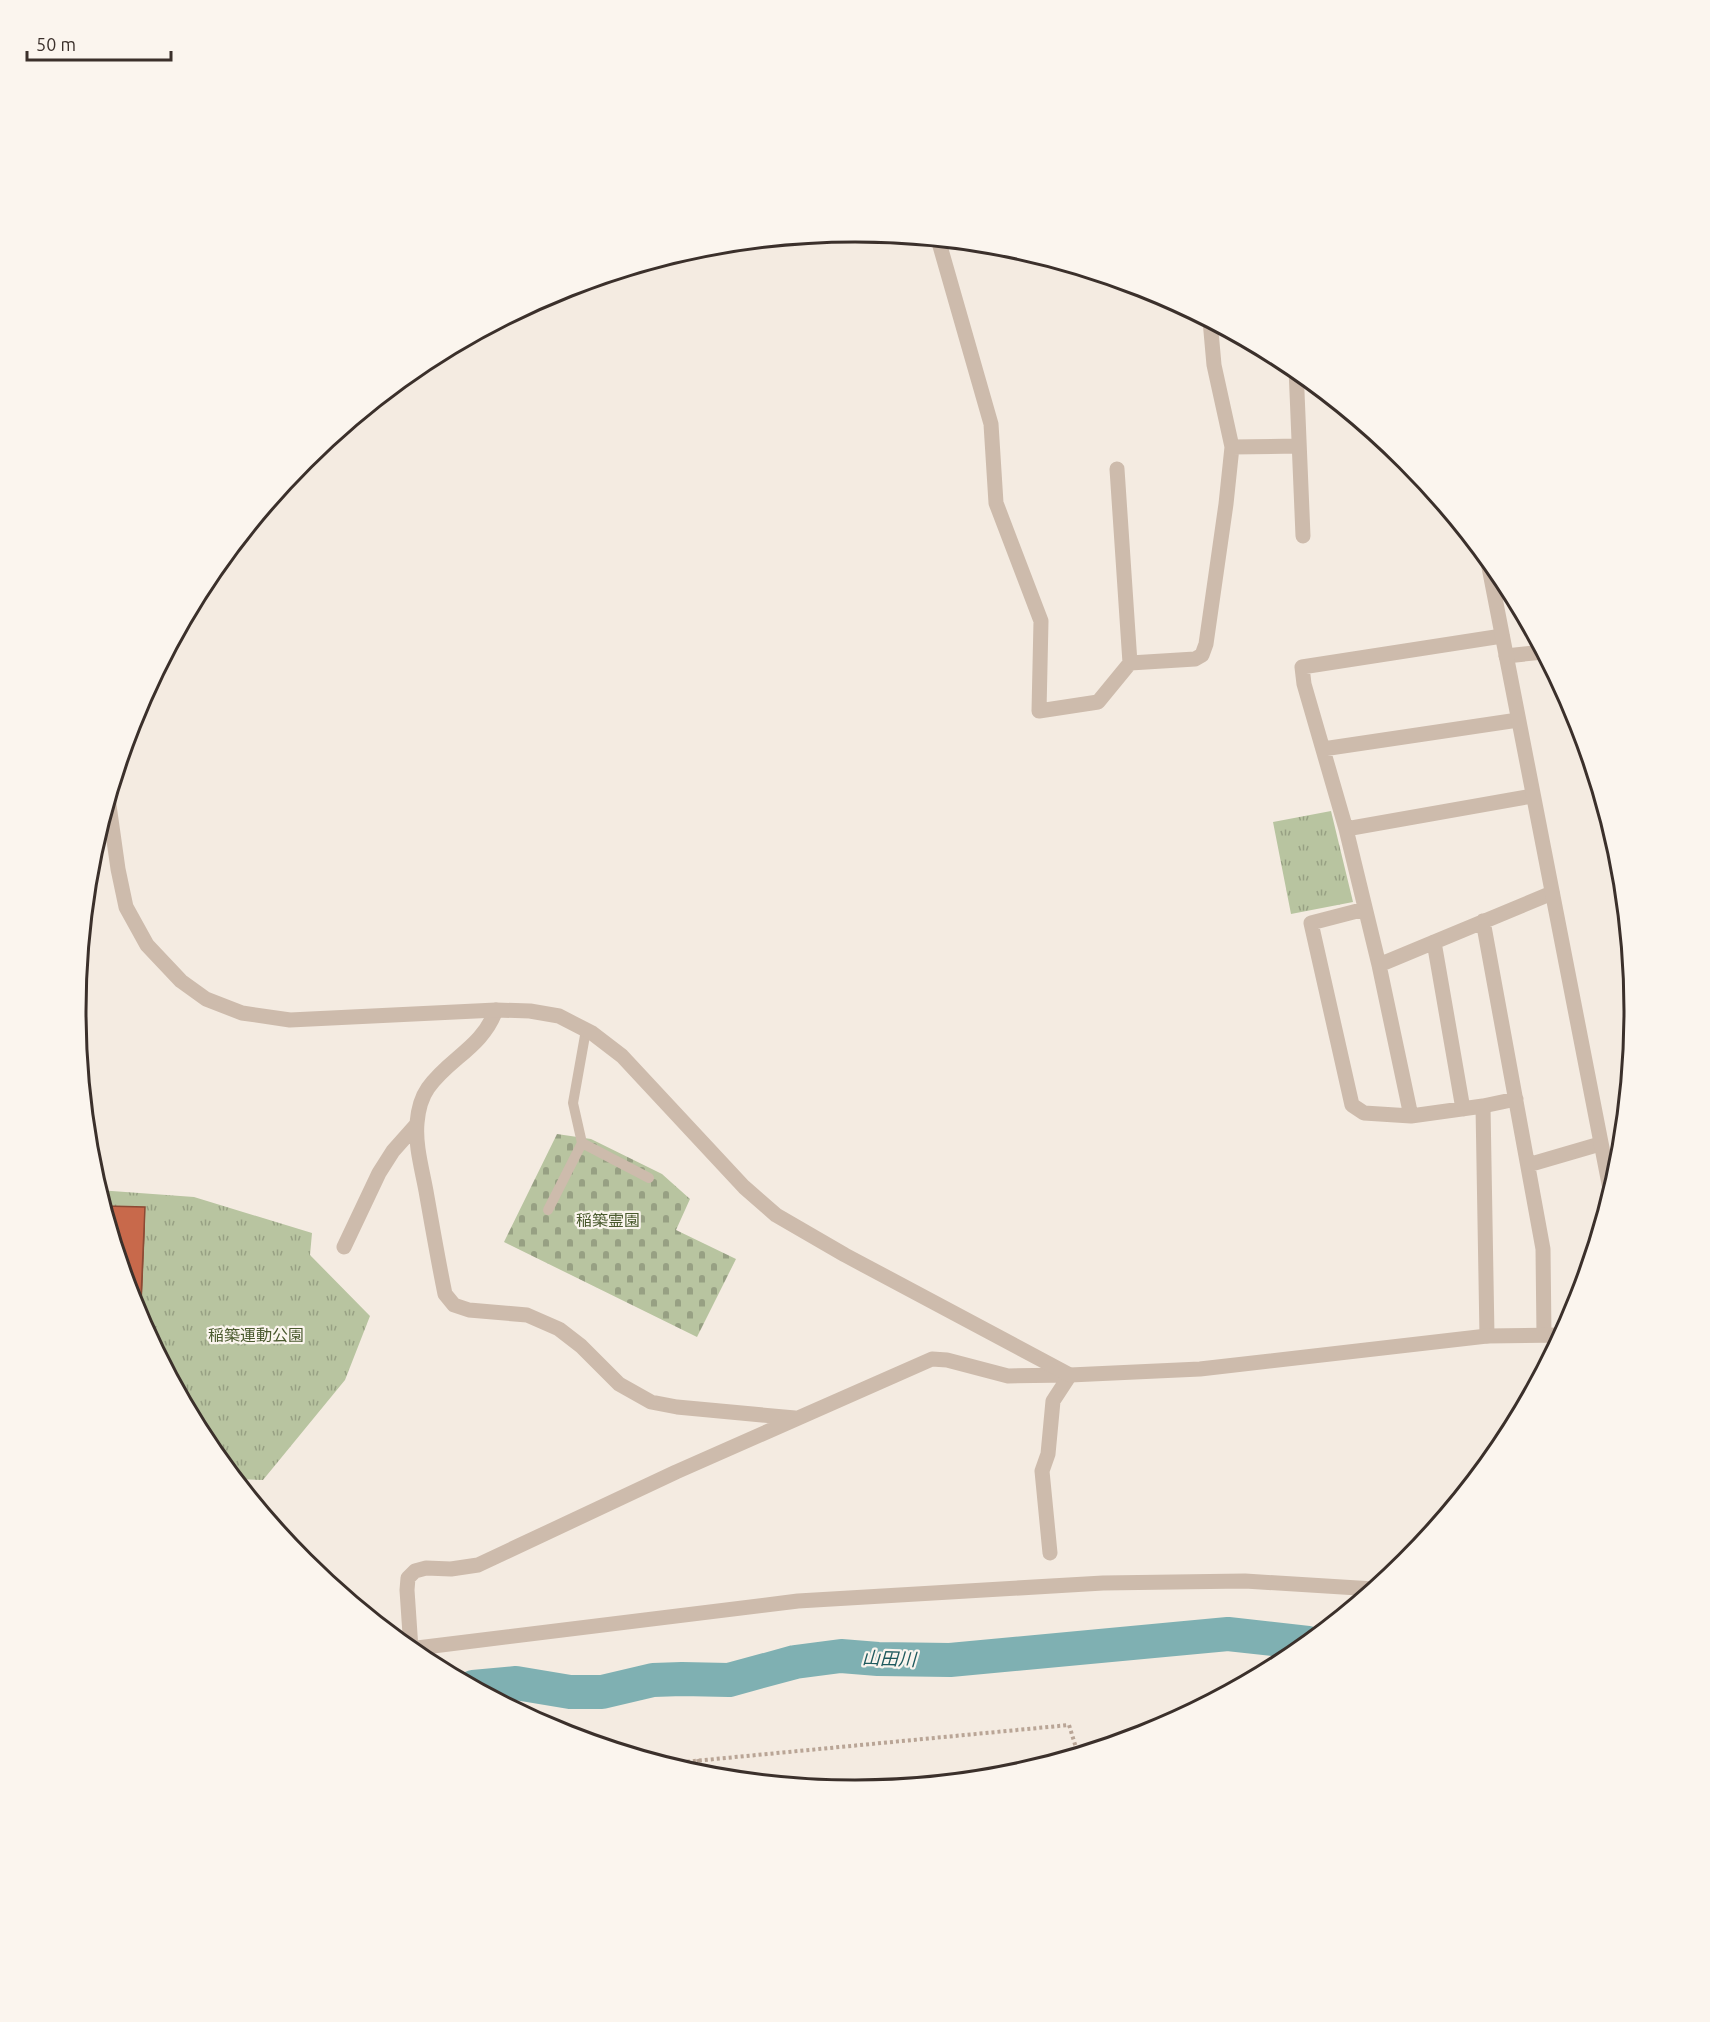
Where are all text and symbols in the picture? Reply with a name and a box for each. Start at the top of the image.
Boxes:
scale bar [27,24,171,62]
text: 50 m [36,34,76,54]
park label: 稲築霊園 [576,1211,640,1229]
park label: 稲築運動公園 [208,1326,304,1344]
water label: 山田川 [862,1647,918,1669]

